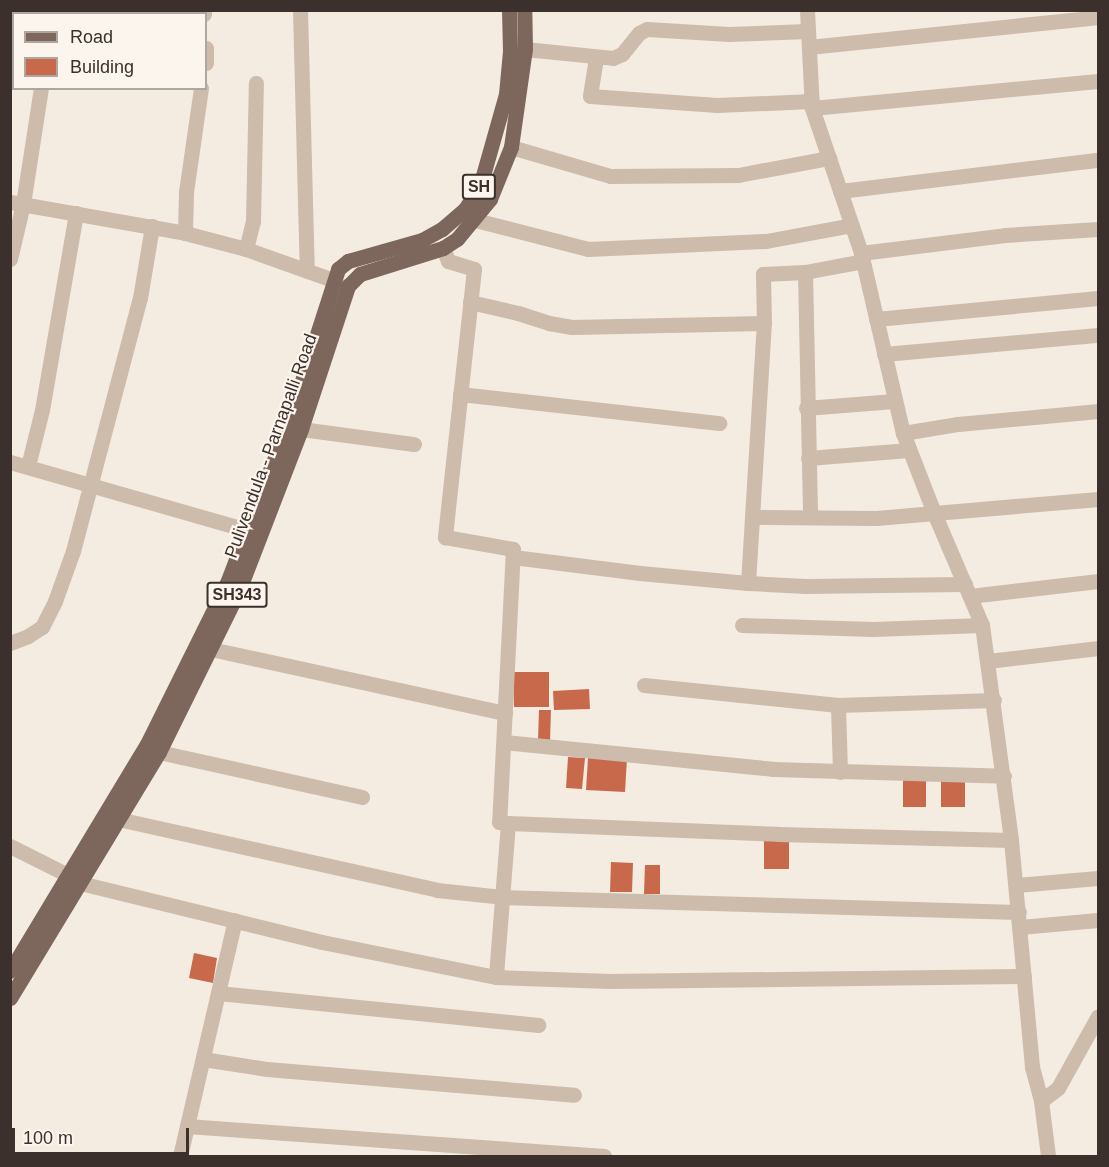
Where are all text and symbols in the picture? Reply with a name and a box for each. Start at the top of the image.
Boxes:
legend [12,12,207,90]
text: Road [70,27,113,47]
text: Building [70,57,134,77]
road number: SH [461,174,497,200]
street label: Pulivendula - Parnapalli Road [220,331,322,561]
road number: SH343 [206,582,268,608]
scale bar [15,1116,192,1154]
text: 100 m [23,1128,73,1148]

